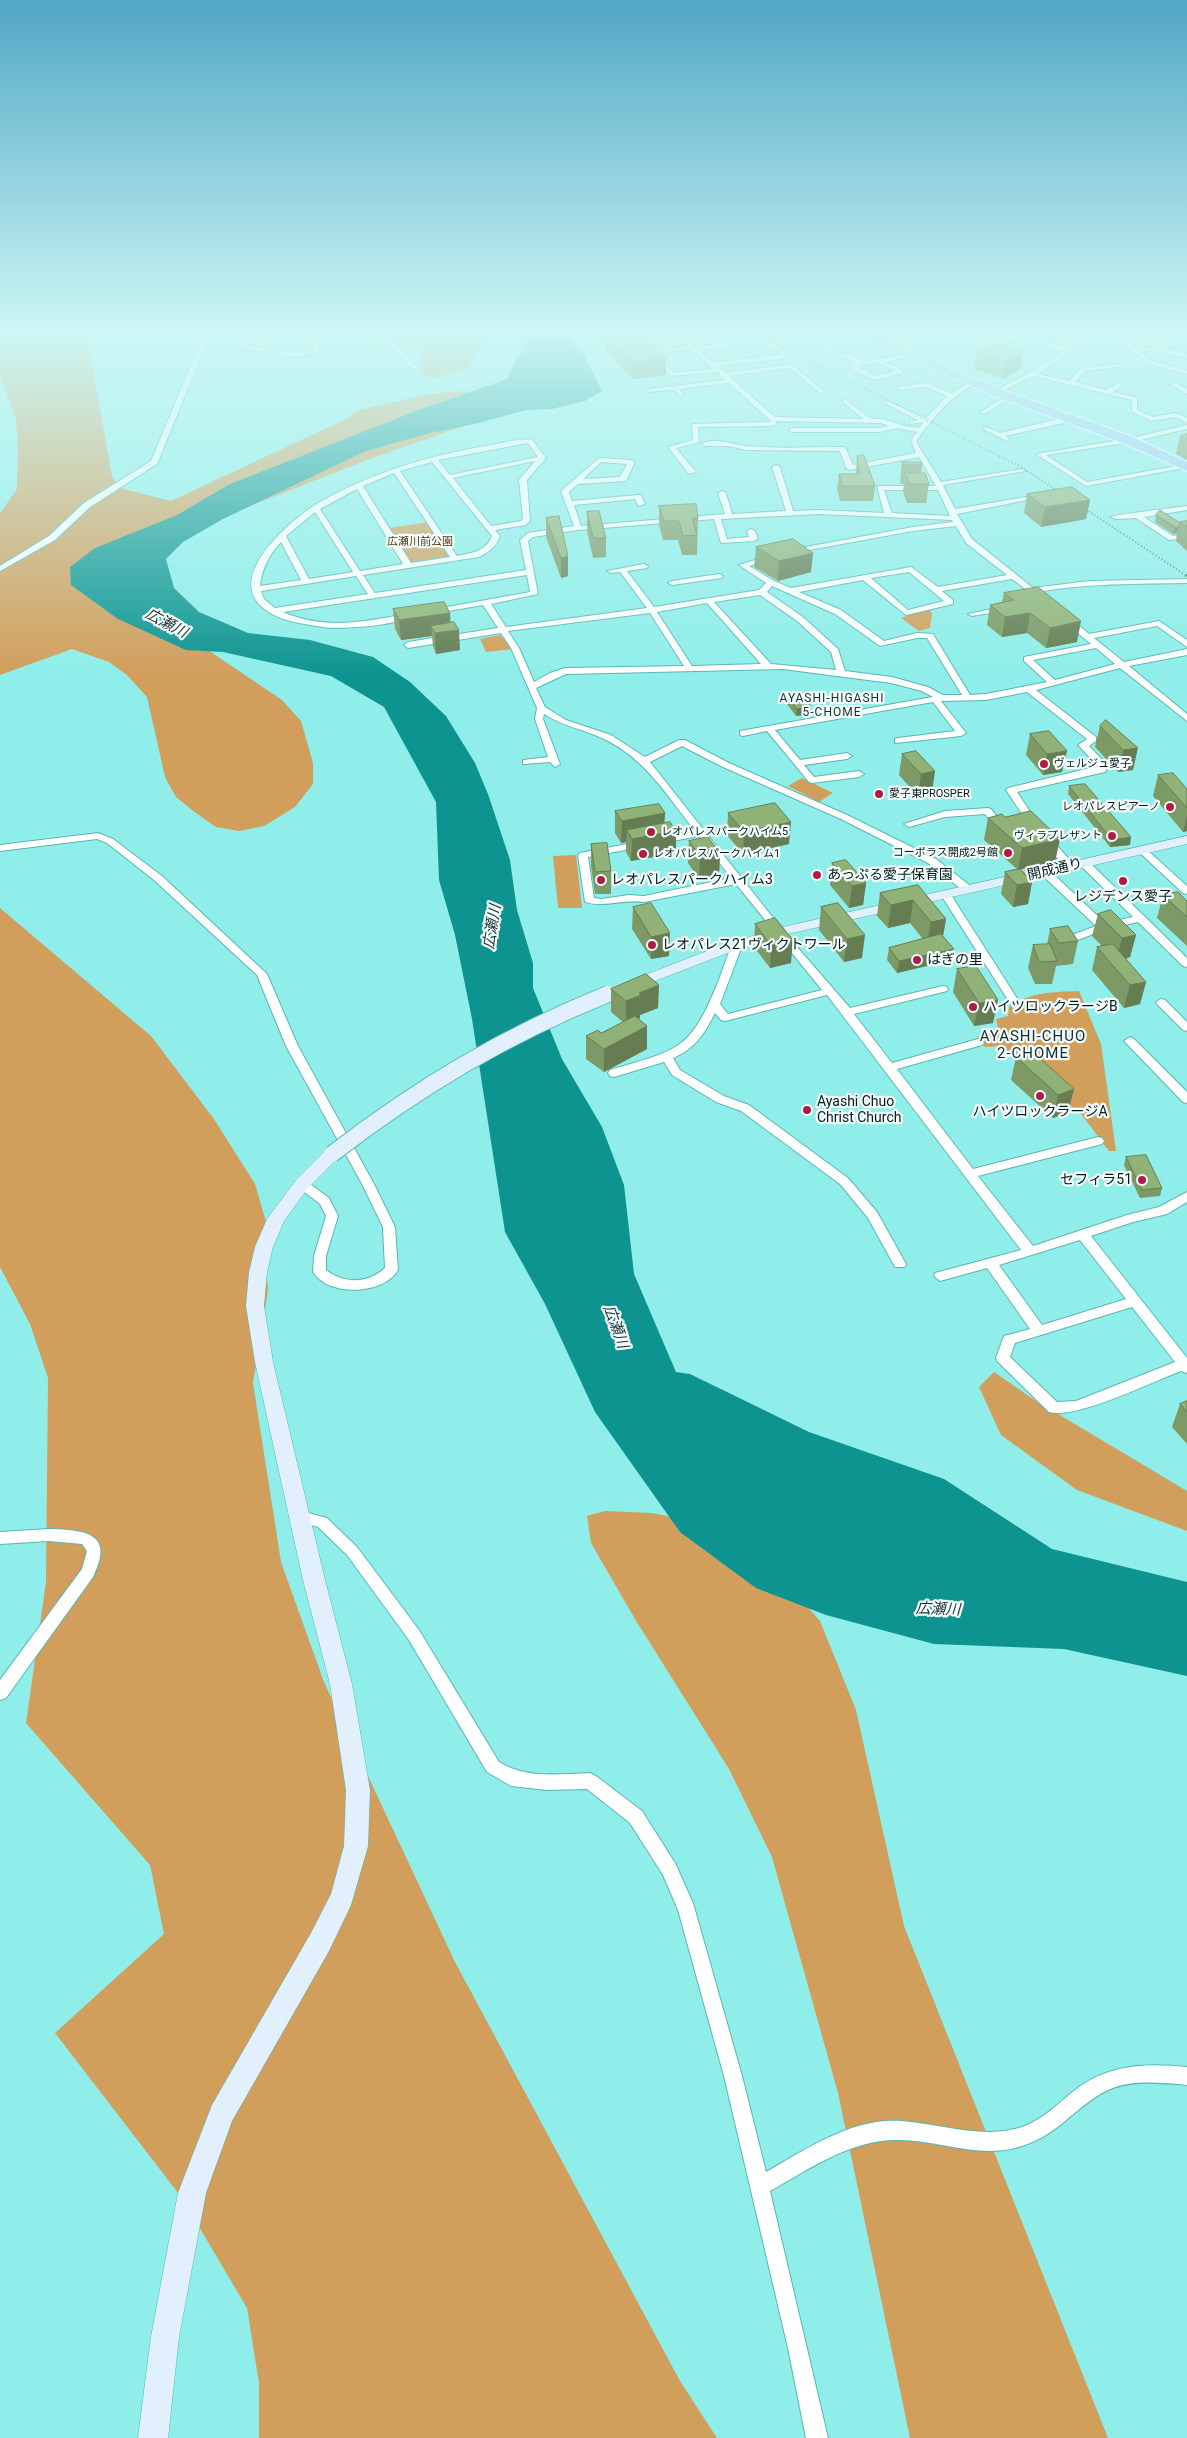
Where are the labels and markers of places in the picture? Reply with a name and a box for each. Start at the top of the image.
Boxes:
place label: ヴェルジュ愛子 [1054,757,1131,771]
marker: ヴェルジュ愛子 [1038,758,1050,770]
place label: 愛子東PROSPER [889,787,970,801]
marker: 愛子東PROSPER [873,788,885,800]
place label: レオパレスピアーノ [1062,800,1160,814]
marker: レオパレスピアーノ [1164,801,1176,813]
place label: レオパレスパークハイム5 [661,825,788,839]
marker: レオパレスパークハイム5 [645,826,657,838]
place label: ヴィラプレザント [1014,829,1102,843]
marker: ヴィラプレザント [1106,830,1118,842]
place label: コーポラス開成2号館 [893,846,998,860]
place label: レオパレスパークハイム1 [653,847,780,861]
marker: コーポラス開成2号館 [1002,847,1014,859]
marker: レオパレスパークハイム1 [637,848,649,860]
place label: あっぷる愛子保育園 [827,867,953,883]
marker: あっぷる愛子保育園 [811,869,823,881]
place label: レオパレスパークハイム3 [611,872,773,888]
marker: レオパレスパークハイム3 [595,874,607,886]
marker: レジデンス愛子 [1117,875,1129,887]
place label: レジデンス愛子 [1074,889,1172,905]
place label: レオパレス21ヴィクトワール [662,937,846,953]
marker: レオパレス21ヴィクトワール [646,939,658,951]
place label: はぎの里 [927,952,983,968]
marker: はぎの里 [911,954,923,966]
place label: ハイツロックラージB [983,999,1118,1015]
marker: ハイツロックラージB [967,1001,979,1013]
marker: ハイツロックラージA [1034,1090,1046,1102]
place label: Ayashi Chuo Christ Church [817,1094,901,1126]
marker: Ayashi Chuo Christ Church [801,1104,813,1116]
place label: ハイツロックラージA [972,1104,1108,1120]
place label: セフィラ51 [1060,1172,1132,1188]
marker: セフィラ51 [1136,1174,1148,1186]

